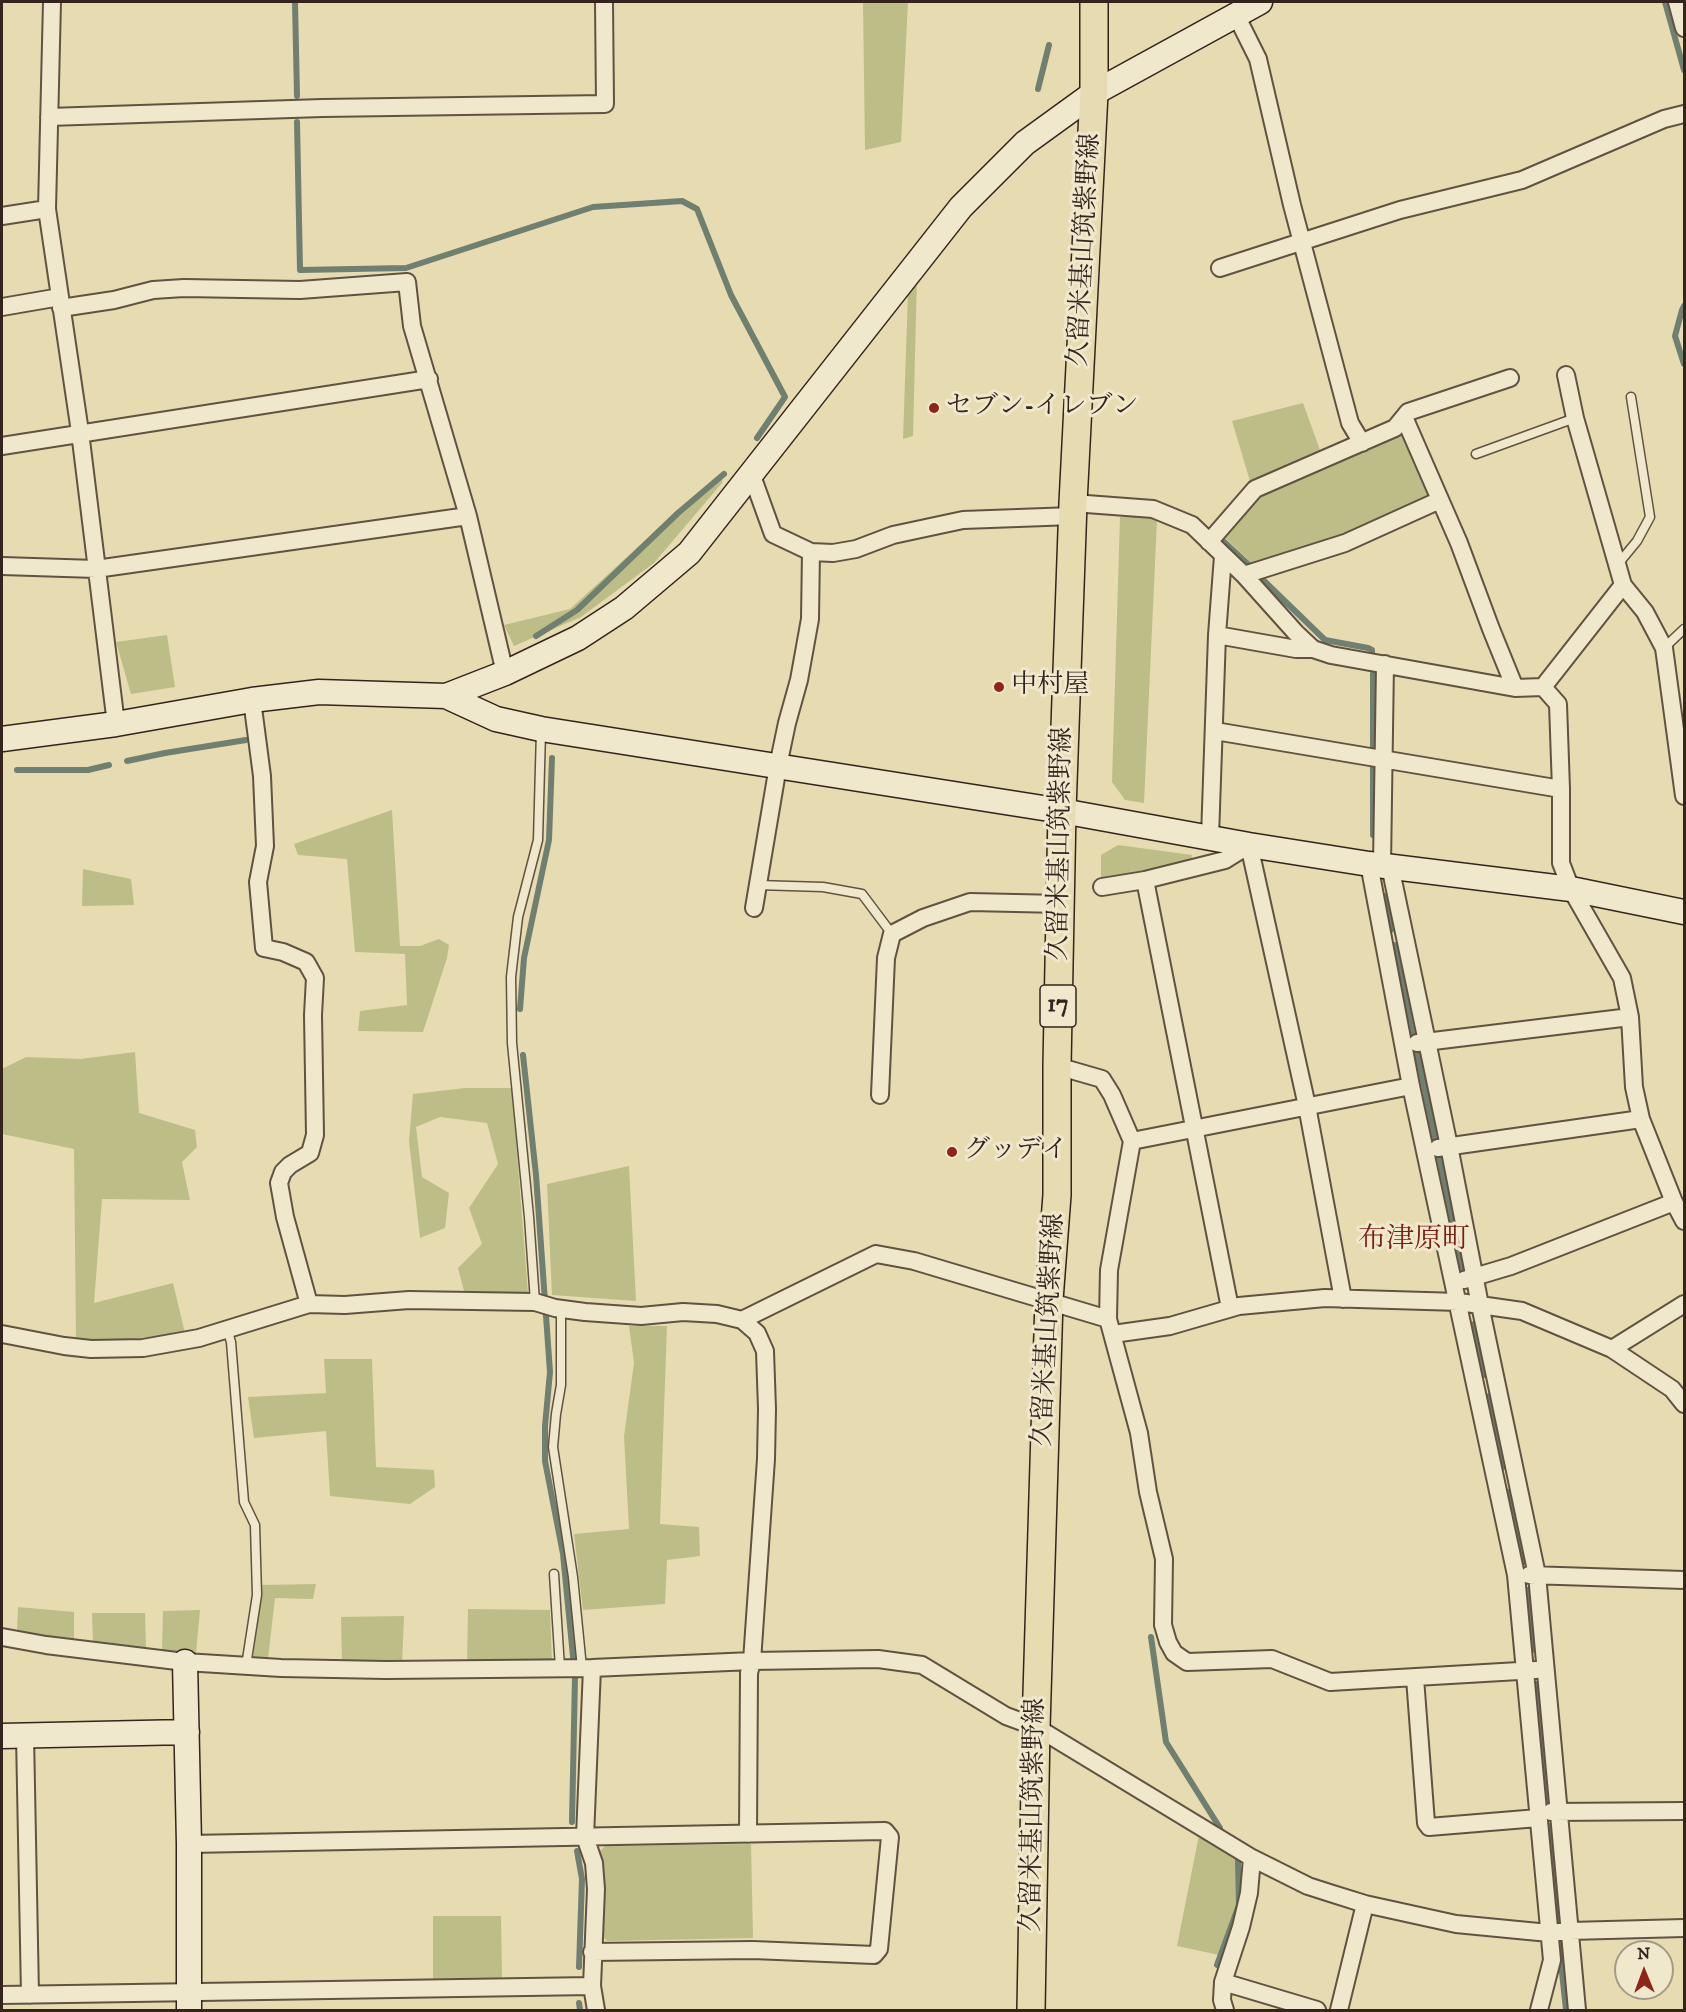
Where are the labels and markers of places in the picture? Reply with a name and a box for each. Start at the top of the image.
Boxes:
place label: セブン-イレブン [946,392,1139,424]
marker: セブン-イレブン [927,401,941,415]
place label: 中村屋 [1011,671,1089,703]
marker: 中村屋 [992,680,1006,694]
place label: グッデイ [964,1136,1068,1168]
marker: グッデイ [945,1145,959,1159]

